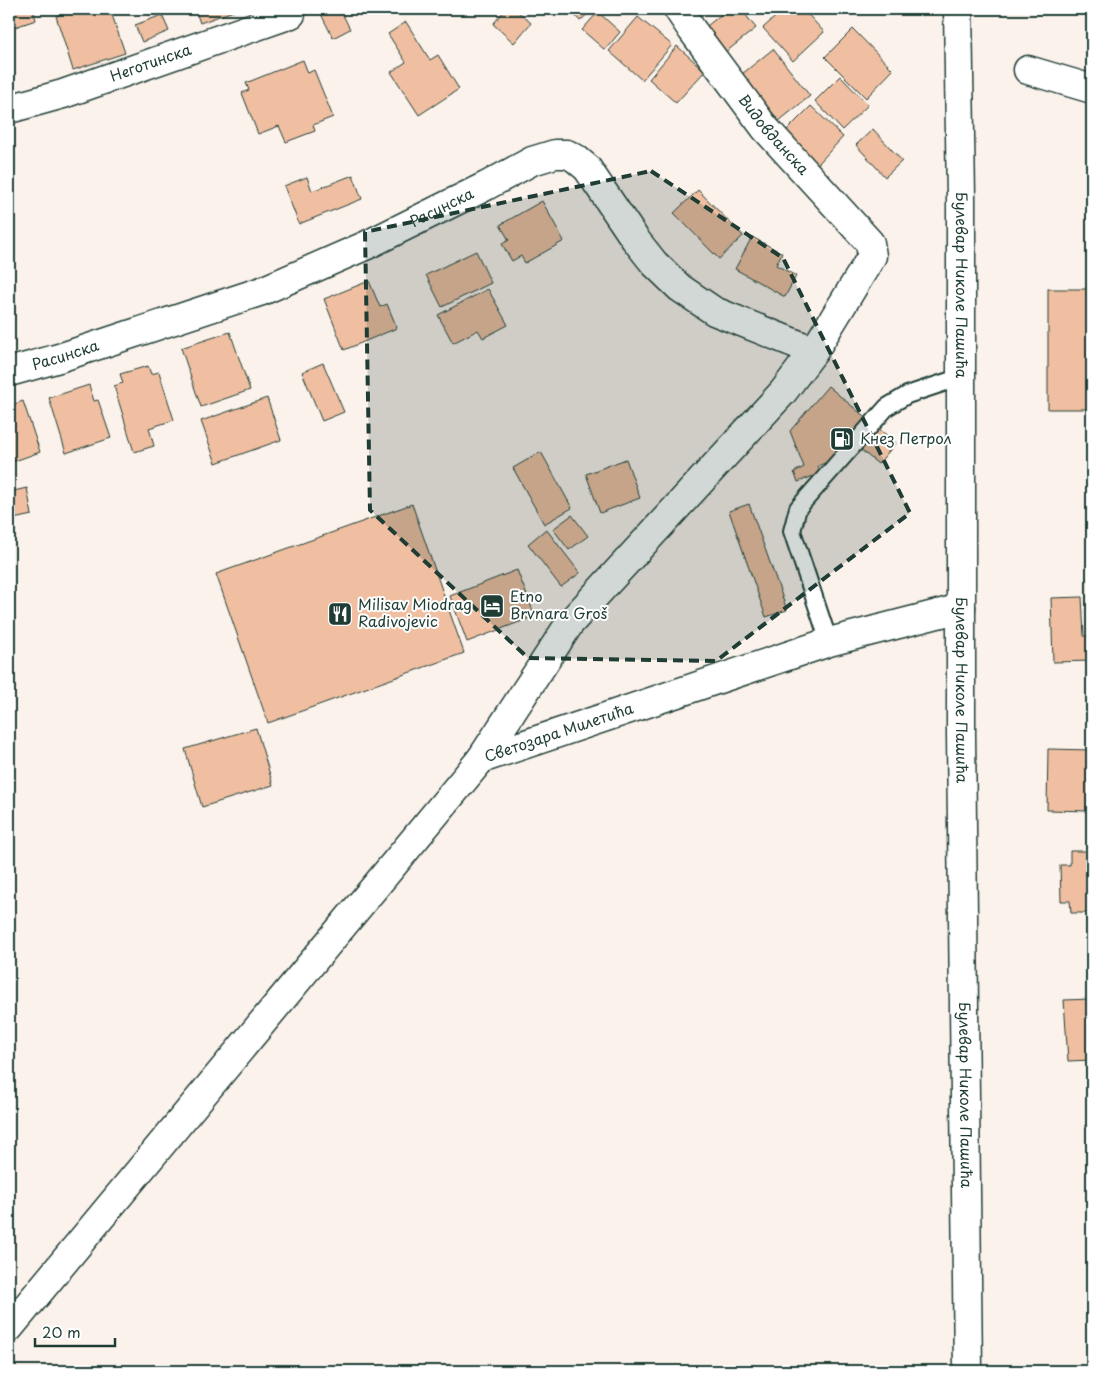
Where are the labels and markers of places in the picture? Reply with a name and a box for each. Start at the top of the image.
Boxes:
fuel station icon: Кнез Петрол [829,426,855,452]
place label: Кнез Петрол [860,426,952,449]
place label: Etno Brvnara Groš [510,584,608,624]
place label: Milisav Miodrag Radivojevic [358,592,472,632]
hotel icon: Etno Brvnara Groš [479,593,505,619]
restaurant icon: Milisav Miodrag Radivojevic [327,601,353,627]

